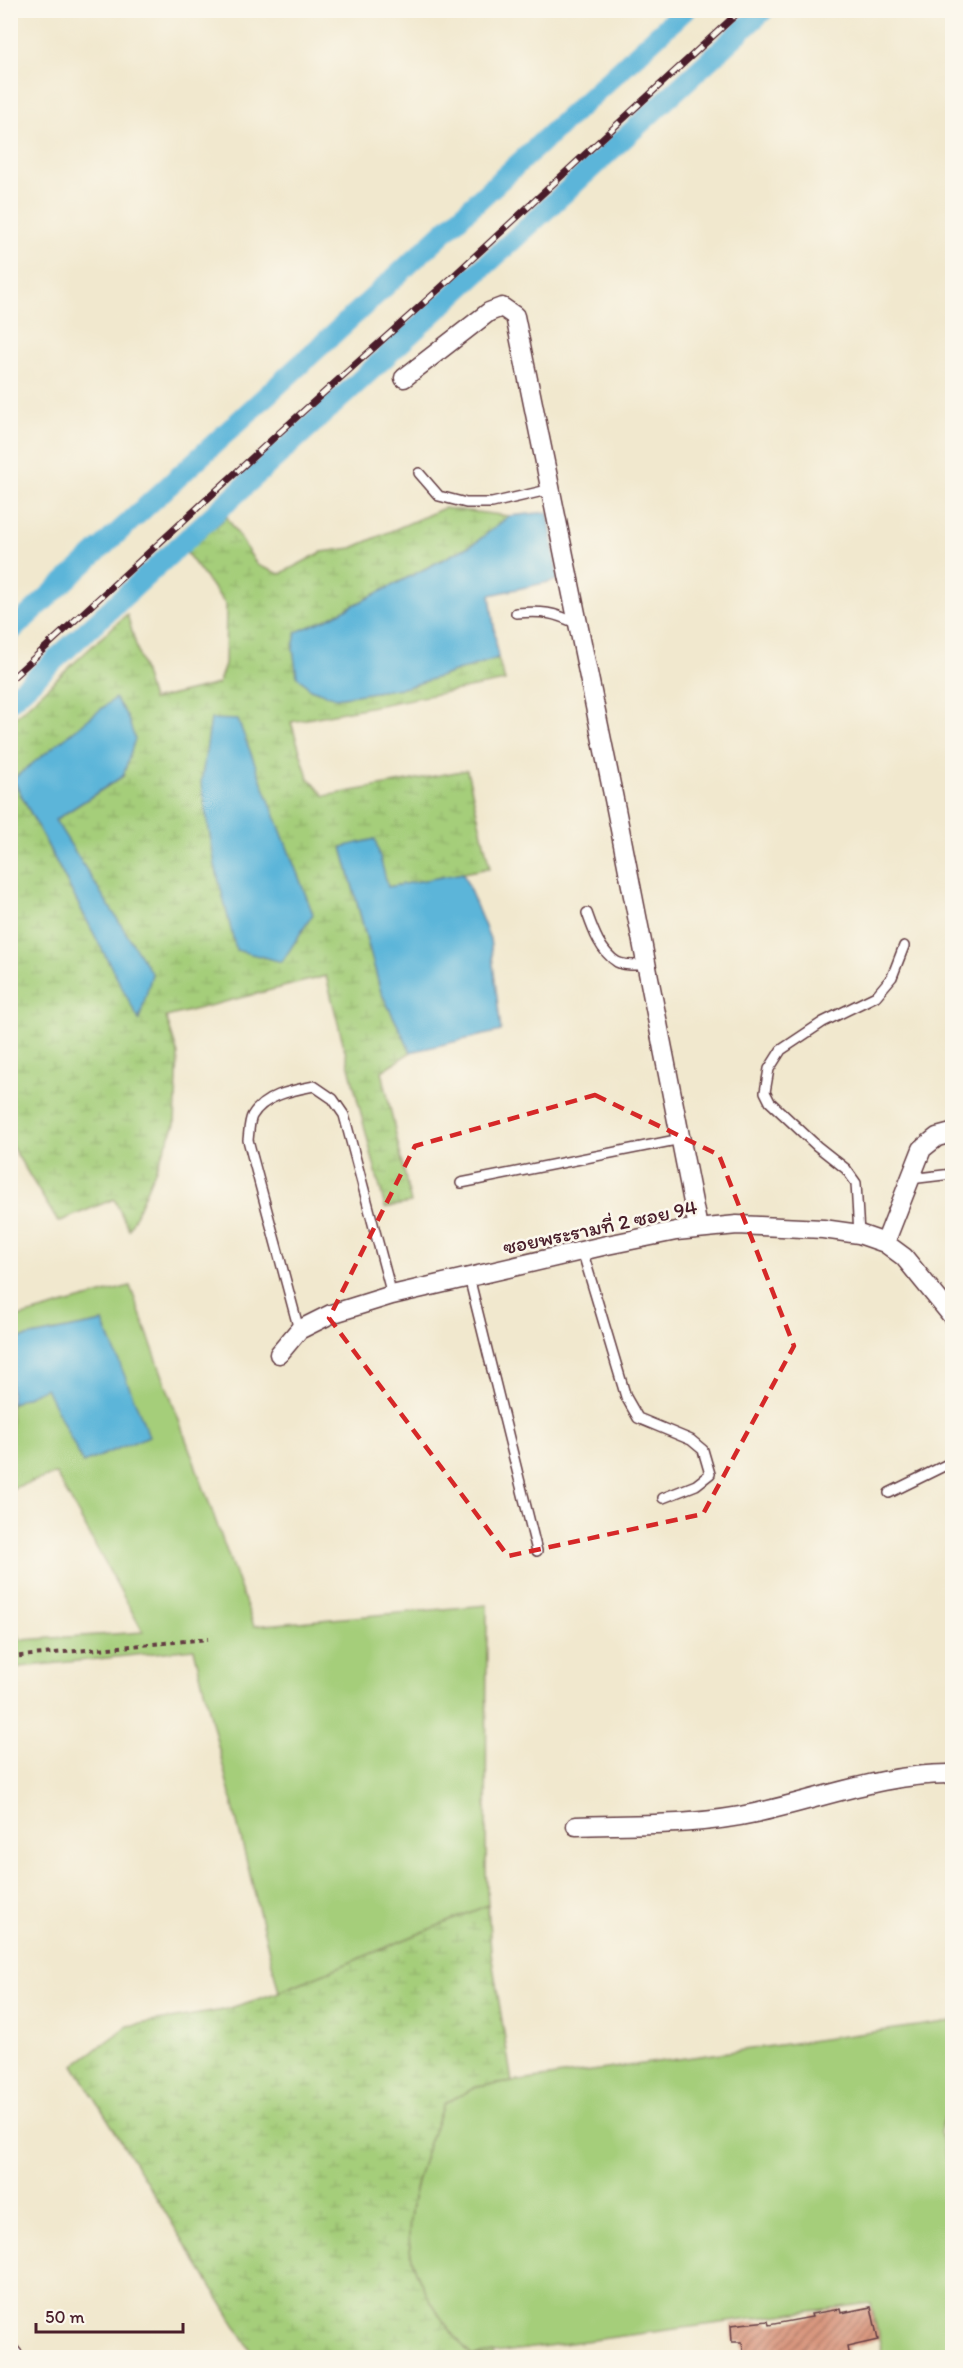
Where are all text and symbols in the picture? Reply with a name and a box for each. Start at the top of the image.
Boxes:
street label: ซอยพระรามที่ 2 ซอย 94 [500,1193,700,1259]
scale bar [36,2296,183,2334]
text: 50 m [45,2306,85,2328]

